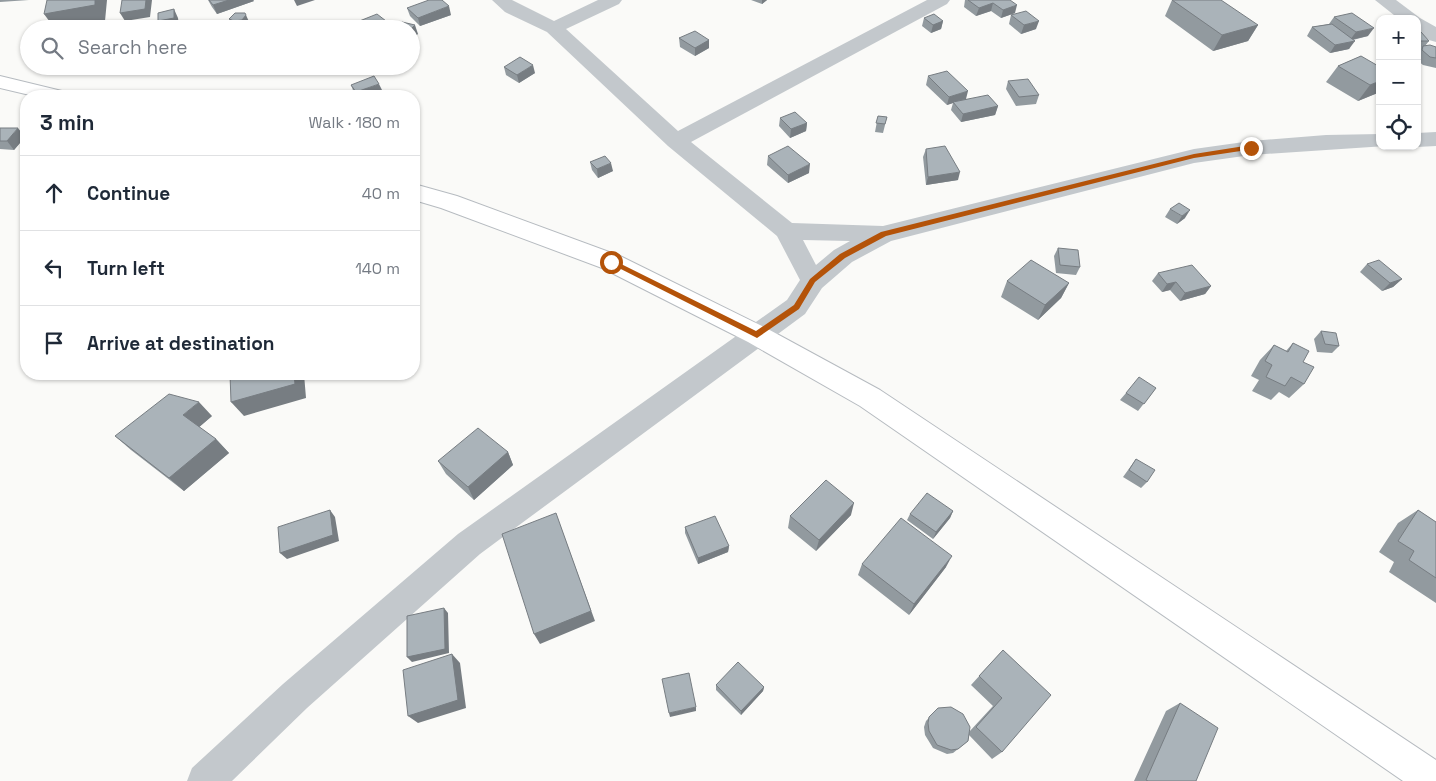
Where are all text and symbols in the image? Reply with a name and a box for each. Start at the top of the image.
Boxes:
map controls [1376,15,1421,150]
button: + [1376,15,1421,60]
search box [20,20,420,75]
icon: search [38,34,66,62]
text: Search here [78,35,188,60]
button: − [1376,60,1421,105]
button: locate [1376,105,1421,150]
text: 3 min [40,109,95,136]
text: Walk · 180 m [308,112,400,133]
route end [1240,137,1263,160]
icon: ahead [40,179,68,207]
text: Continue [87,181,170,206]
text: 40 m [362,183,400,204]
route start [600,251,623,274]
icon: left [40,254,68,282]
text: Turn left [87,256,165,281]
text: 140 m [355,258,400,279]
icon: arrive [40,329,68,357]
text: Arrive at destination [87,331,275,356]

